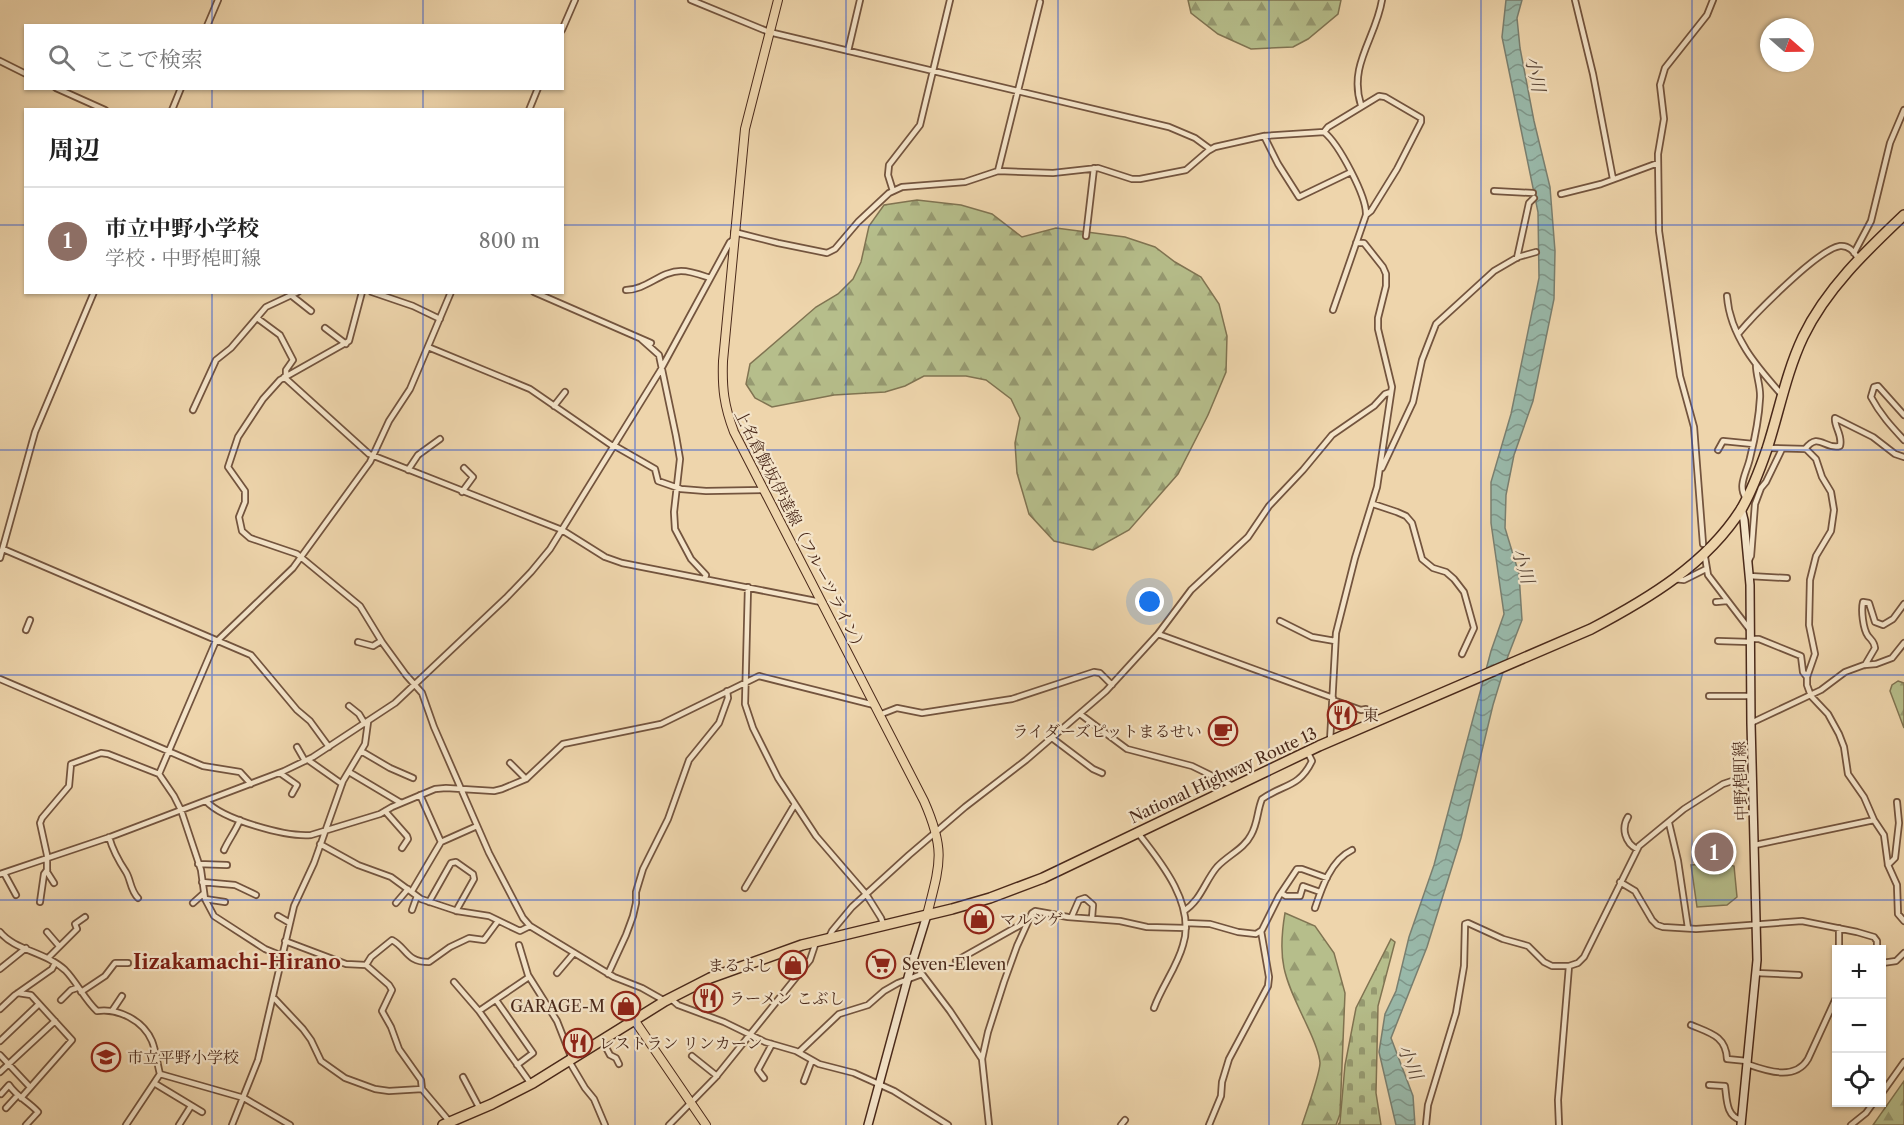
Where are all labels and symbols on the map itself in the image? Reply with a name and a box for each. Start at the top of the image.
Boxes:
north arrow [1760,18,1814,72]
water label: 小川 [1520,54,1550,96]
street label: 上名倉飯坂伊達線（フルーツライン） [731,406,871,656]
water label: 小川 [1507,546,1539,588]
your location [1135,587,1164,616]
restaurant icon: 東 [1326,699,1358,731]
place label: 東 [1363,705,1379,725]
cafe icon: ライダーズピットまるせい [1207,715,1239,747]
place label: ライダーズピットまるせい [1012,721,1202,741]
street label: National Highway Route 13 [1126,723,1320,827]
street label: 中野梍町線 [1729,741,1751,821]
pin: 1 [1694,830,1734,874]
shop icon: マルシゲ [963,903,995,935]
place label: マルシゲ [1000,909,1063,929]
supermarket icon: Seven-Eleven [865,948,897,980]
shop icon: まるよし [777,949,809,981]
district label: Iizakamachi-Hirano [133,950,341,974]
place label: Seven-Eleven [902,954,1006,974]
place label: まるよし [708,955,772,975]
restaurant icon: ラーメン こぶし [692,982,724,1014]
place label: ラーメン こぶし [729,988,844,1008]
shop icon: GARAGE-M [610,990,642,1022]
place label: GARAGE-M [510,996,605,1016]
restaurant icon: レストラン リンカーン [562,1027,594,1059]
place label: レストラン リンカーン [599,1033,762,1053]
school or university icon: 市立平野小学校 [90,1041,122,1073]
water label: 小川 [1393,1041,1428,1085]
place label: 市立平野小学校 [127,1047,239,1067]

